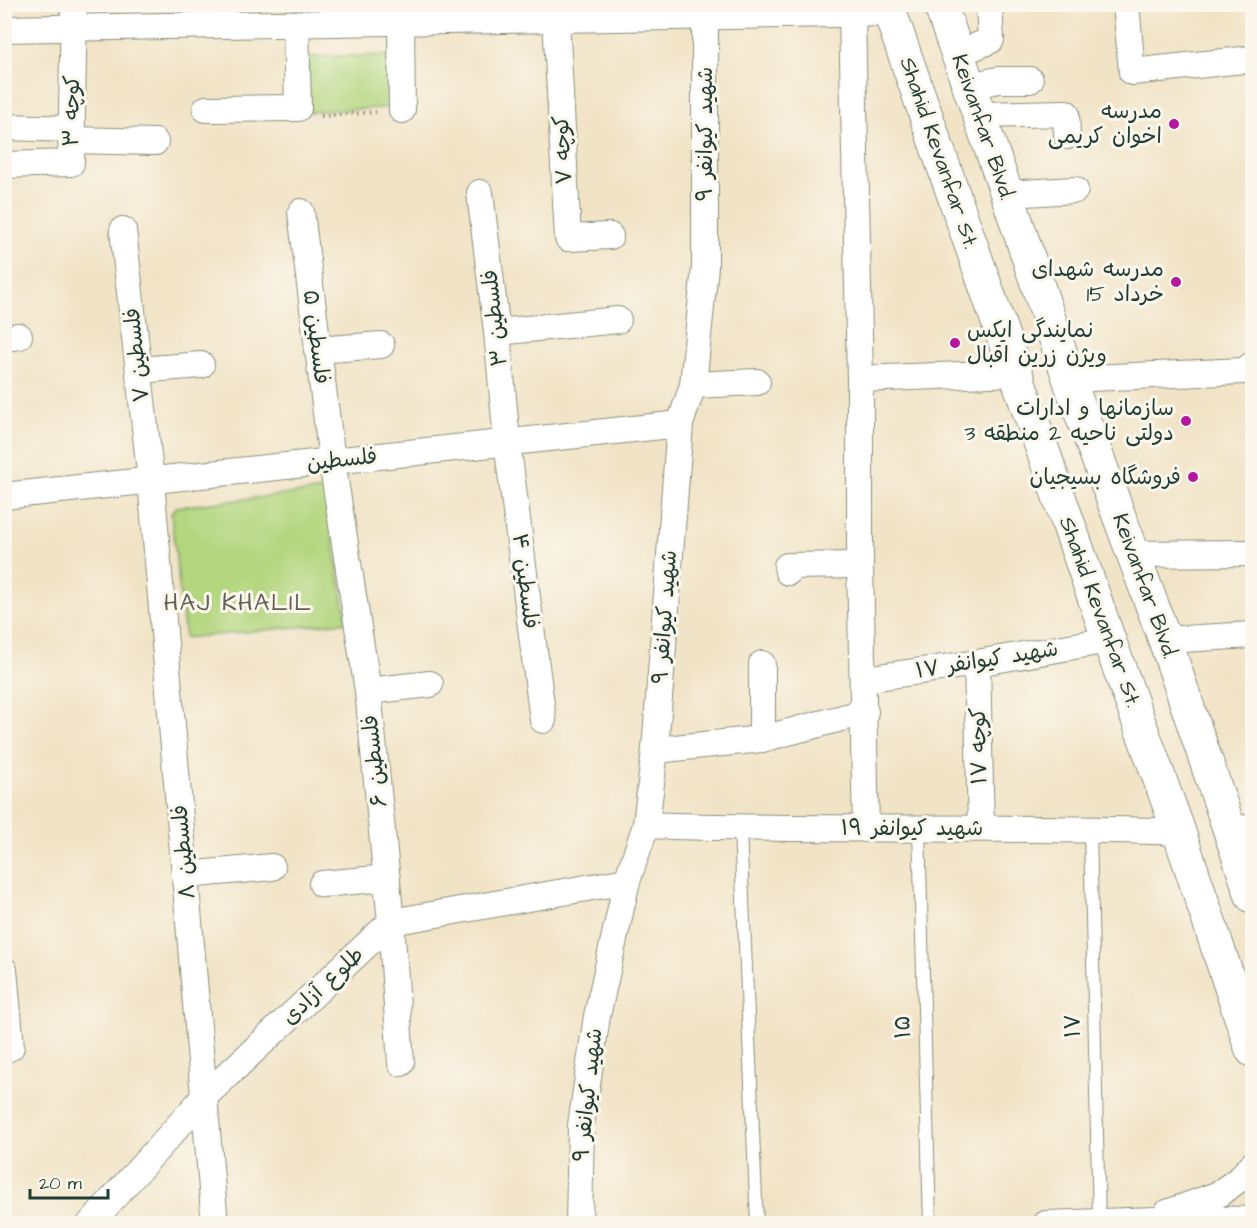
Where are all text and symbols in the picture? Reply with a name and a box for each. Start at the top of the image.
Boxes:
street label: Keivanfar Blvd. [944,50,1022,204]
street label: Shahid Kevanfar St. [892,53,986,253]
street label: شهید کیوانفر ۹ [690,67,721,201]
street label: کوچه ۳ [56,75,88,147]
place label: مدرسه اخوان کریمی [1048,96,1162,152]
street label: کوچه ۷ [546,115,580,185]
marker: مدرسه اخوان کریمی [1167,117,1181,131]
place label: مدرسه شهدای 15 خرداد [1031,254,1164,310]
street label: فلسطین ۳ [474,268,516,368]
marker: مدرسه شهدای 15 خرداد [1169,275,1183,289]
street label: فلسطین ۵ [295,288,337,386]
street label: فلسطین ۷ [117,306,157,404]
place label: نمایندگی ایکس ویژن زرین اقبال [967,315,1107,371]
marker: نمایندگی ایکس ویژن زرین اقبال [948,336,962,350]
place label: سازمانها و ادارات دولتی ناحیه 2 منطقه 3 [964,393,1174,449]
marker: سازمانها و ادارات دولتی ناحیه 2 منطقه 3 [1179,414,1193,428]
street label: فلسطین [305,441,379,479]
place label: فروشگاه بسیجیان [1029,462,1181,493]
marker: فروشگاه بسیجیان [1186,470,1200,484]
street label: Keivanfar Blvd. [1104,509,1186,663]
street label: Shahid Kevanfar St. [1051,512,1149,712]
street label: فلسطین ۴ [504,531,546,631]
street label: شهید کیوانفر ۹ [645,549,685,685]
district label: HAJ KHALIL [164,586,312,620]
street label: شهید کیوانفر ۱۷ [913,633,1061,687]
street label: کوچه ۱۷ [963,707,995,785]
street label: فلسطین ۶ [355,713,395,809]
street label: فلسطین ۸ [164,803,204,901]
street label: شهید کیوانفر ۱۹ [841,813,983,844]
street label: طلوع آزادی [275,940,371,1032]
street label: ۱۷ [1057,1014,1089,1038]
street label: ۱۵ [887,1015,919,1039]
street label: شهید کیوانفر ۹ [566,1027,610,1163]
scale bar [30,1162,108,1200]
text: 20 m [39,1171,82,1196]

